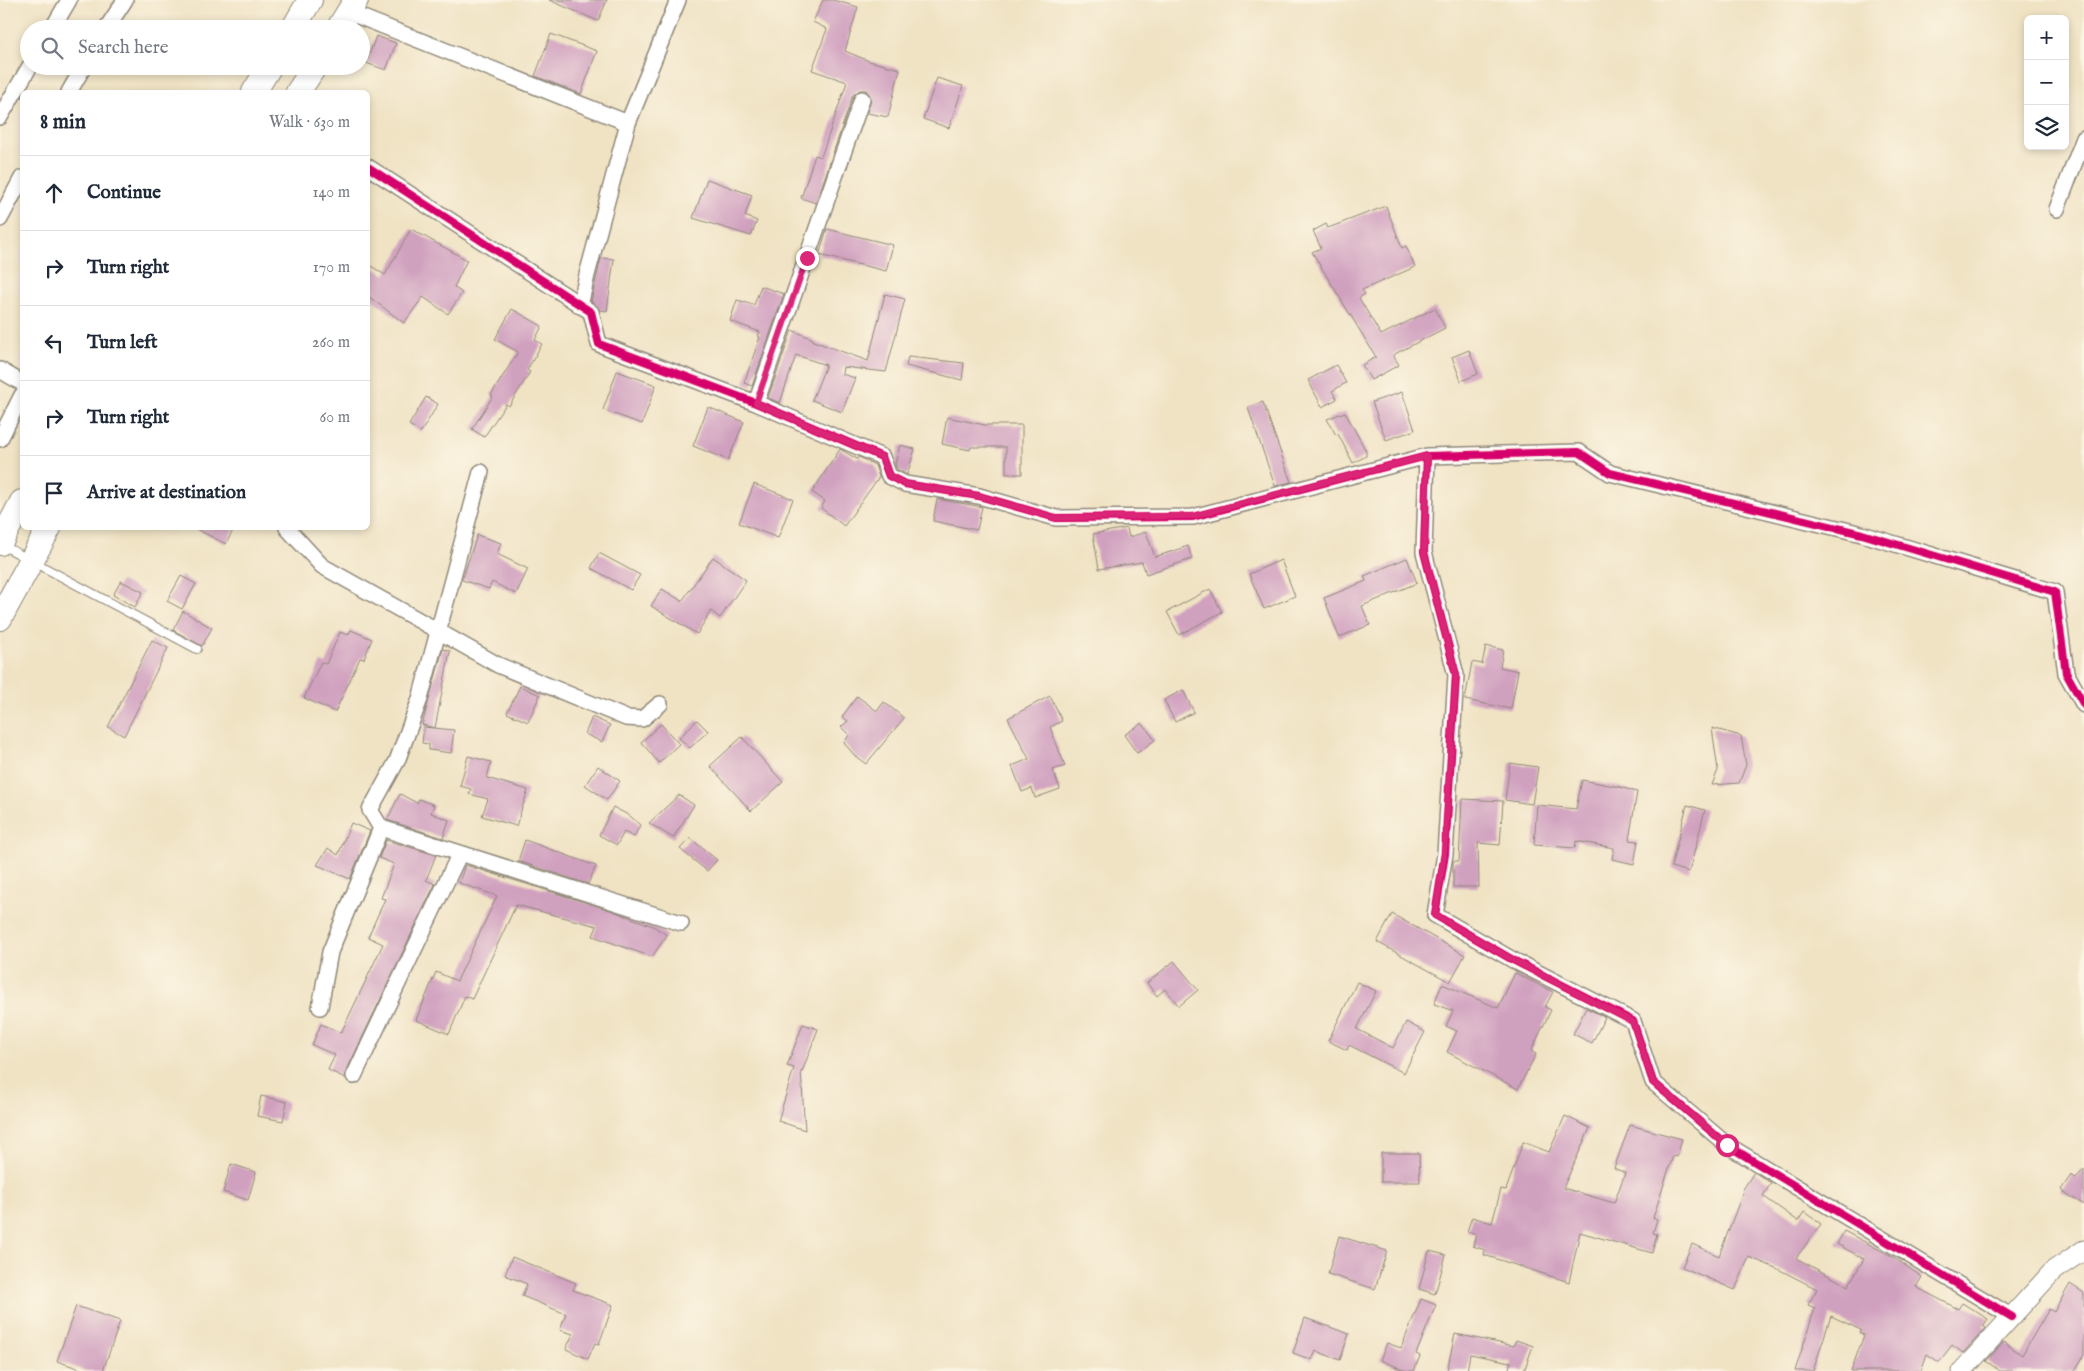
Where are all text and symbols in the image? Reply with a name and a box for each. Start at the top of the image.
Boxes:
map controls [2024,15,2069,150]
button: + [2024,15,2069,60]
search box [20,20,370,75]
icon: search [38,34,66,62]
text: Search here [78,36,169,60]
button: − [2024,60,2069,105]
button: layers [2024,105,2069,150]
text: 8 min [40,109,86,136]
text: Walk · 630 m [269,113,350,133]
icon: ahead [40,179,68,207]
text: Continue [87,181,161,205]
text: 140 m [312,183,350,203]
route end [796,247,819,270]
icon: right [40,254,68,282]
text: Turn right [87,256,169,280]
text: 170 m [313,258,350,278]
icon: left [40,329,68,357]
text: Turn left [87,331,158,355]
text: 260 m [312,333,350,353]
icon: right [40,404,68,432]
text: Turn right [87,406,169,430]
text: 60 m [320,408,350,428]
icon: arrive [40,479,68,507]
text: Arrive at destination [87,481,246,505]
route start [1716,1134,1739,1157]

